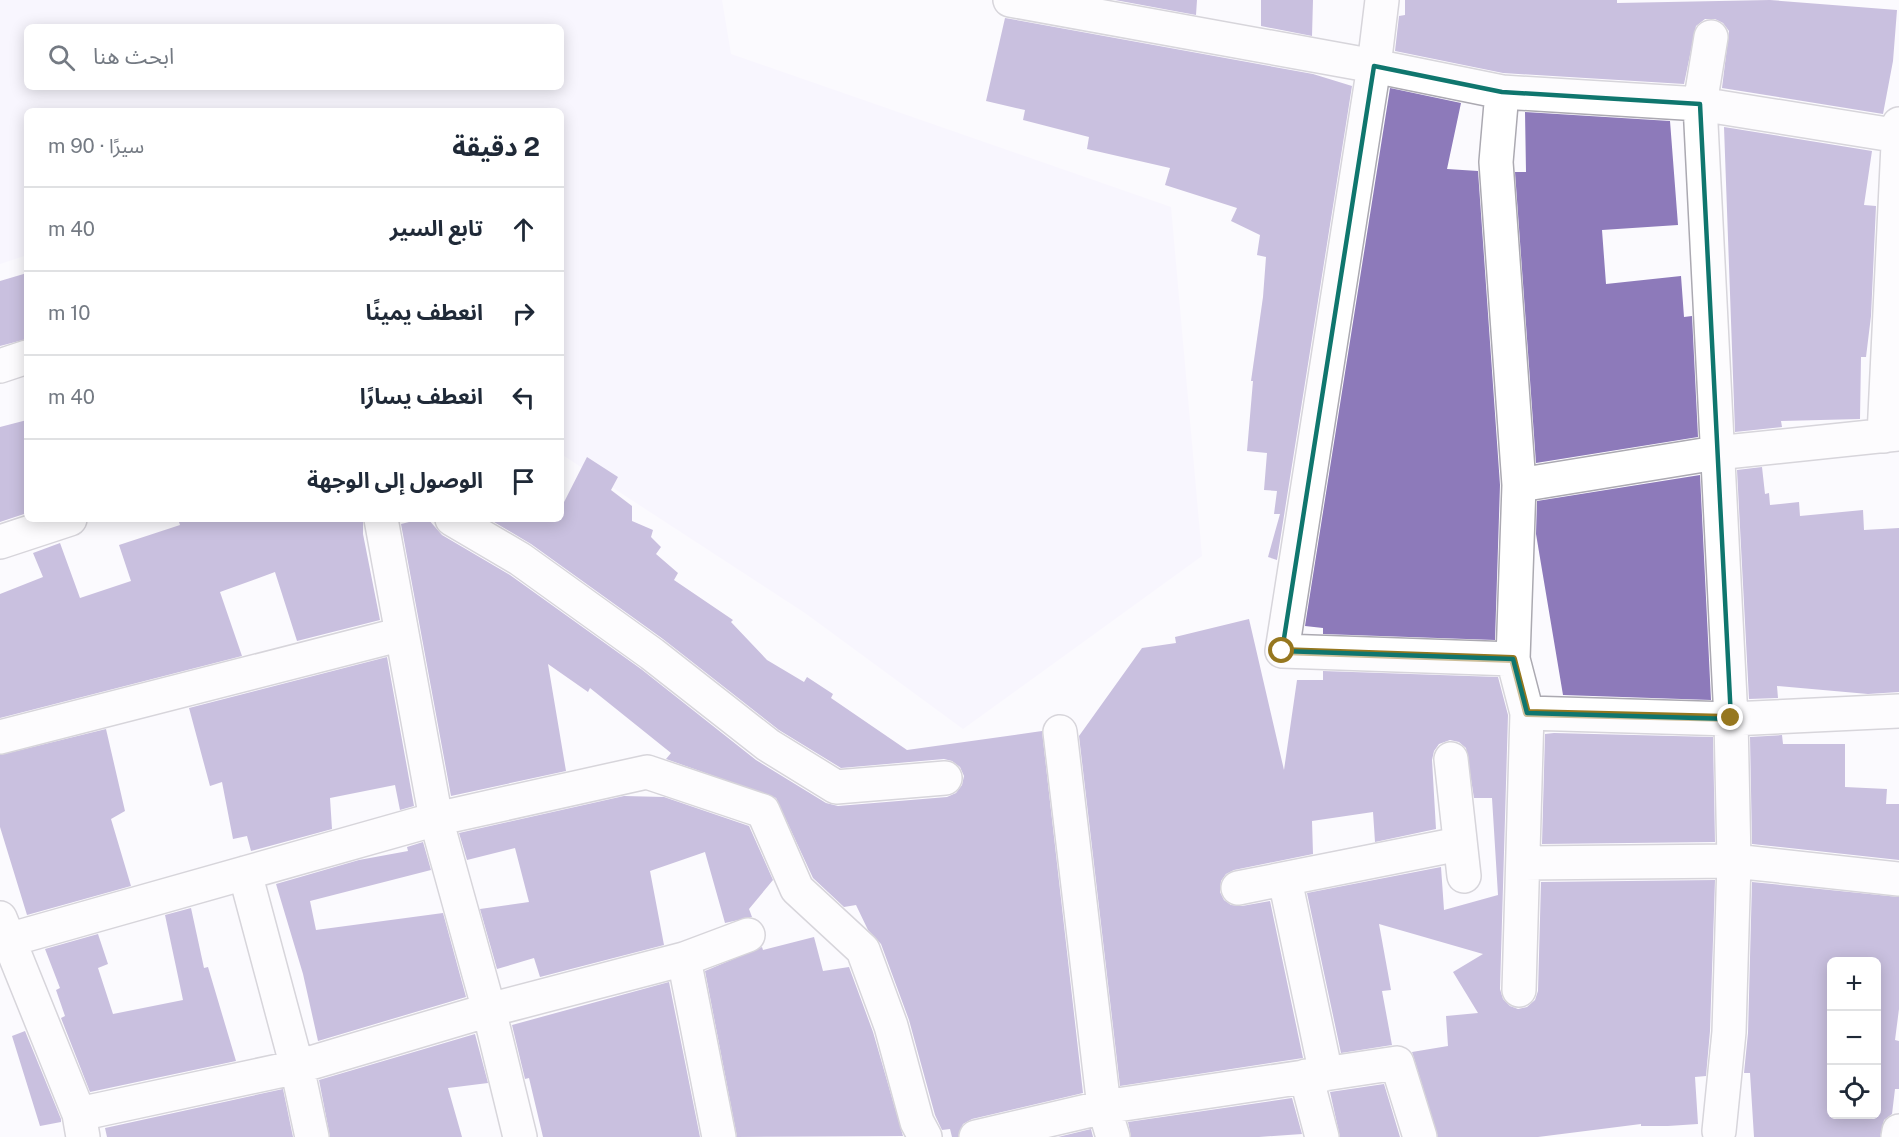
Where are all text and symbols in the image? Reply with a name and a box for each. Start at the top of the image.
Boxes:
search box [24,24,564,90]
icon: search [45,41,78,74]
text: ابحث هنا [93,43,174,69]
text: 2 دقيقة [452,131,540,162]
text: سيرًا · 90 m [48,134,144,158]
icon: ahead [507,213,540,246]
text: تابع السير [390,215,483,241]
text: 40 m [48,217,95,241]
icon: right [507,297,540,330]
text: انعطف يمينًا [366,299,483,325]
text: 10 m [48,301,91,325]
icon: left [507,381,540,414]
text: انعطف يسارًا [360,383,483,409]
text: 40 m [48,385,95,409]
icon: arrive [507,465,540,498]
text: الوصول إلى الوجهة [307,467,483,493]
route start [1268,637,1294,663]
route end [1717,704,1743,730]
map controls [1827,957,1881,1119]
button: + [1827,957,1881,1011]
button: − [1827,1011,1881,1065]
button: locate [1827,1065,1881,1119]

